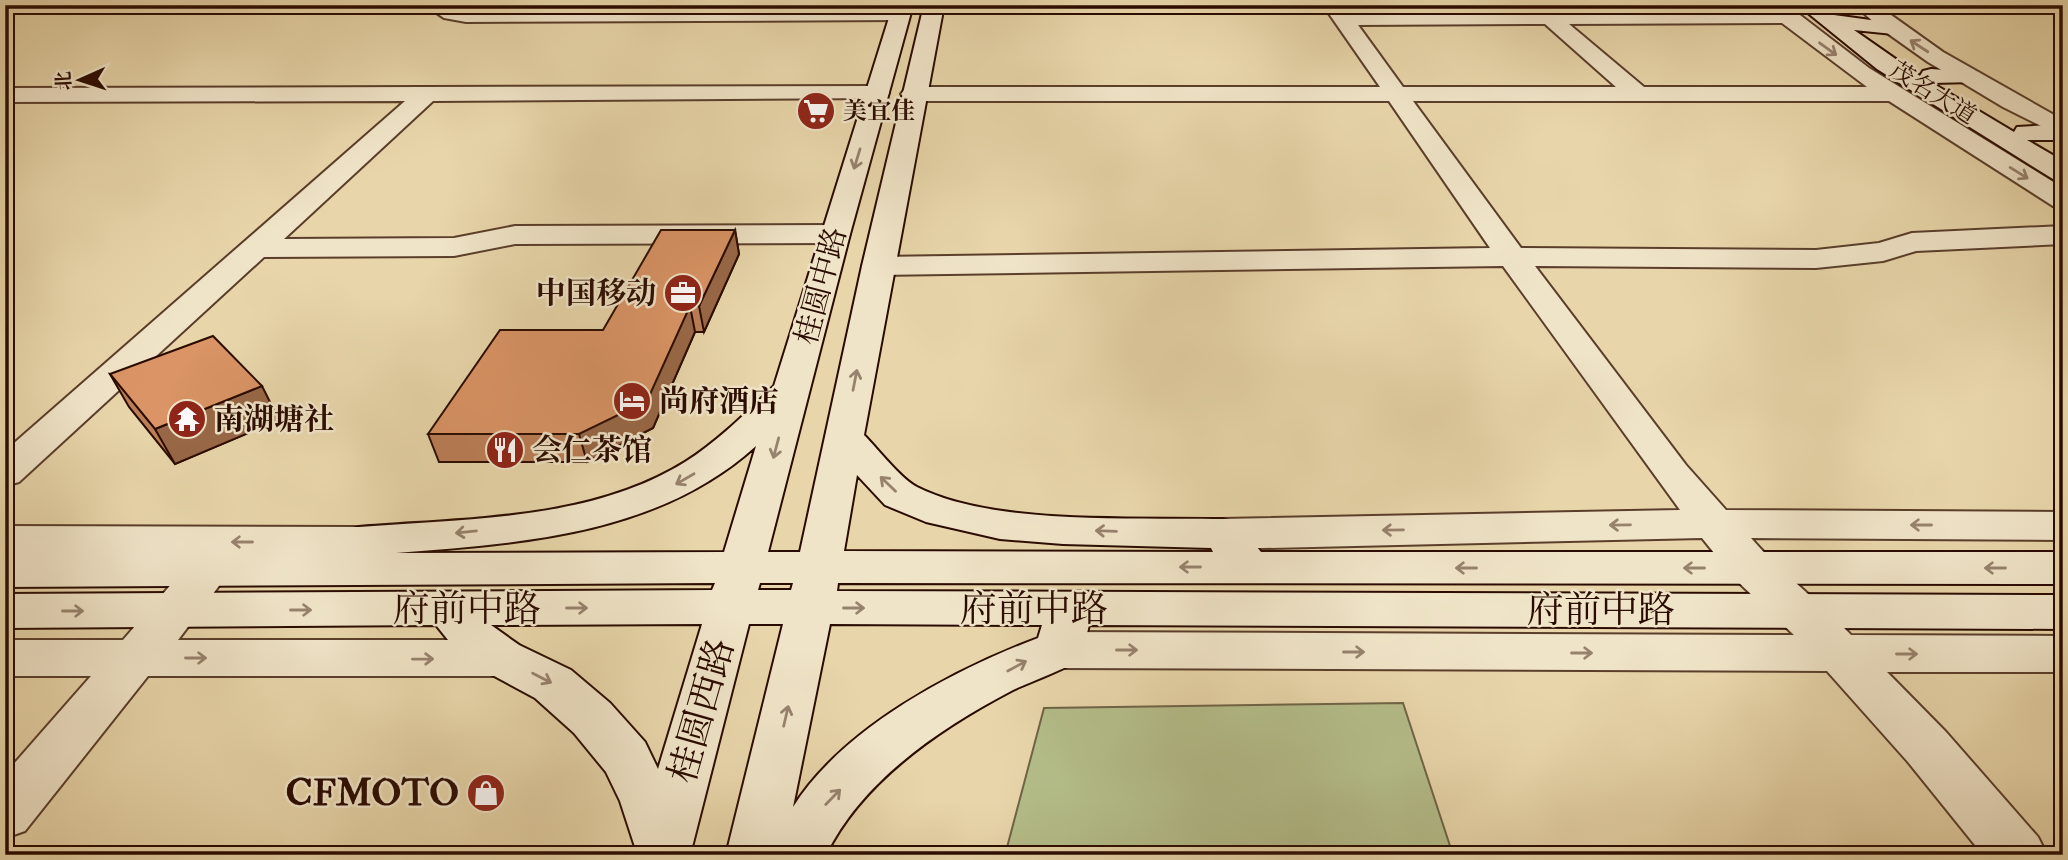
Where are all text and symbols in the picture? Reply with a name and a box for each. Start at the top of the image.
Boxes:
one-way arrow [1910,39,1929,54]
one-way arrow [1818,42,1837,56]
north arrow [46,46,116,116]
street label: 茂名大道 [1884,54,1982,132]
text: 北 [52,71,77,91]
supermarket icon: 美宜佳 [795,90,837,132]
place label: 美宜佳 [843,96,915,127]
one-way arrow [850,147,863,169]
one-way arrow [2009,165,2028,180]
street label: 桂圆中路 [788,223,854,349]
office icon: 中国移动 [662,272,704,314]
place label: 中国移动 [536,275,656,312]
one-way arrow [849,369,863,392]
hotel icon: 尚府酒店 [611,380,653,422]
place label: 尚府酒店 [659,383,779,420]
temple icon: 南湖塘社 [166,398,208,440]
place label: 南湖塘社 [214,401,334,438]
restaurant icon: 会仁茶馆 [484,429,526,471]
place label: 会仁茶馆 [532,432,652,469]
one-way arrow [769,437,782,459]
one-way arrow [675,472,695,486]
one-way arrow [880,476,897,493]
one-way arrow [1910,518,1933,532]
one-way arrow [1609,519,1632,532]
one-way arrow [1381,523,1404,536]
one-way arrow [455,525,477,538]
one-way arrow [1095,525,1118,538]
one-way arrow [230,535,253,548]
one-way arrow [1178,560,1201,574]
one-way arrow [1455,561,1478,575]
one-way arrow [1682,561,1705,575]
one-way arrow [1983,561,2006,575]
street label: 府前中路 [393,586,541,633]
street label: 府前中路 [960,586,1108,633]
street label: 府前中路 [1527,587,1675,634]
one-way arrow [566,601,589,615]
one-way arrow [842,601,865,615]
one-way arrow [289,603,312,616]
one-way arrow [62,604,85,618]
street label: 桂圆西路 [659,633,745,789]
one-way arrow [1115,643,1138,657]
one-way arrow [1342,645,1365,659]
one-way arrow [1570,646,1593,660]
one-way arrow [1895,647,1918,661]
one-way arrow [184,651,207,665]
one-way arrow [412,652,435,666]
one-way arrow [1006,659,1027,672]
one-way arrow [531,672,551,686]
one-way arrow [780,705,793,728]
place label: CFMOTO [286,770,459,817]
shop icon: CFMOTO [465,772,507,814]
one-way arrow [825,789,842,806]

